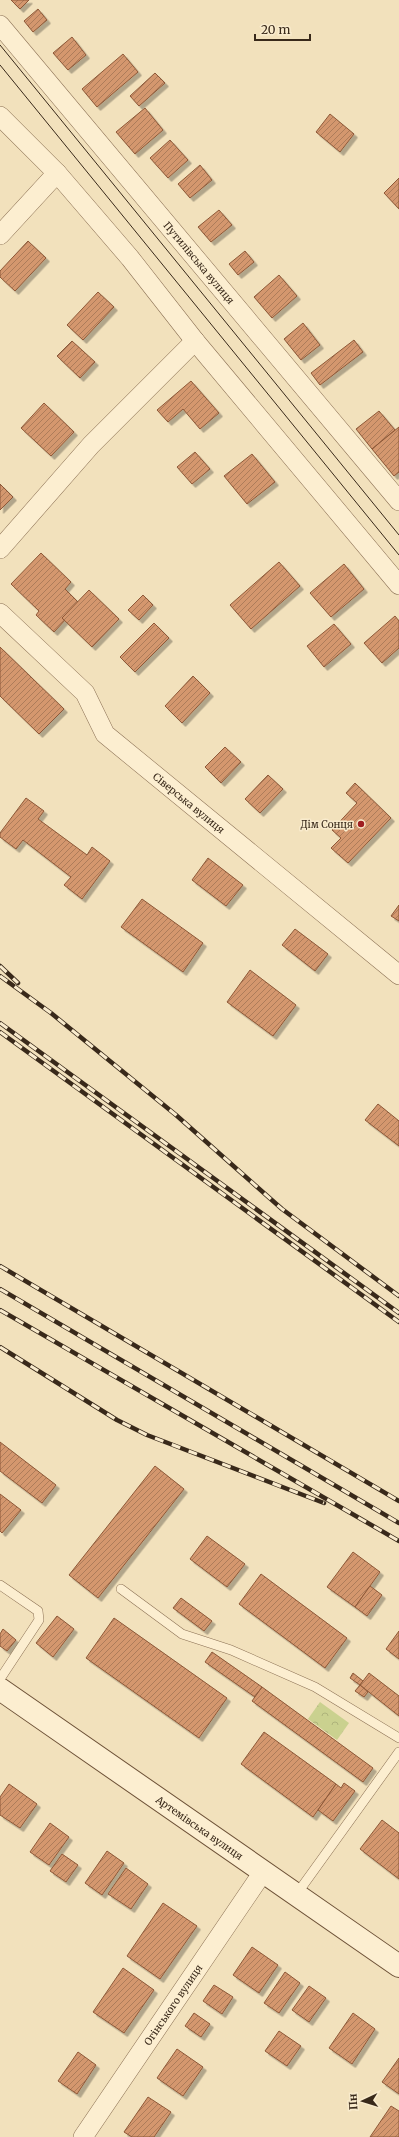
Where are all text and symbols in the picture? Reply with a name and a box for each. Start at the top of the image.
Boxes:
scale bar [255,16,310,42]
text: 20 m [261,22,290,37]
street label: Путилівська вулиця [161,219,237,306]
street label: Сіверська вулиця [151,770,228,836]
place label: Дім Сонця [301,818,353,831]
marker: Дім Сонця [356,819,366,829]
street label: Артемівська вулиця [153,1792,246,1862]
street label: Огінського вулиця [141,1962,205,2048]
north arrow [343,2081,383,2121]
text: Пн [345,2093,361,2110]

